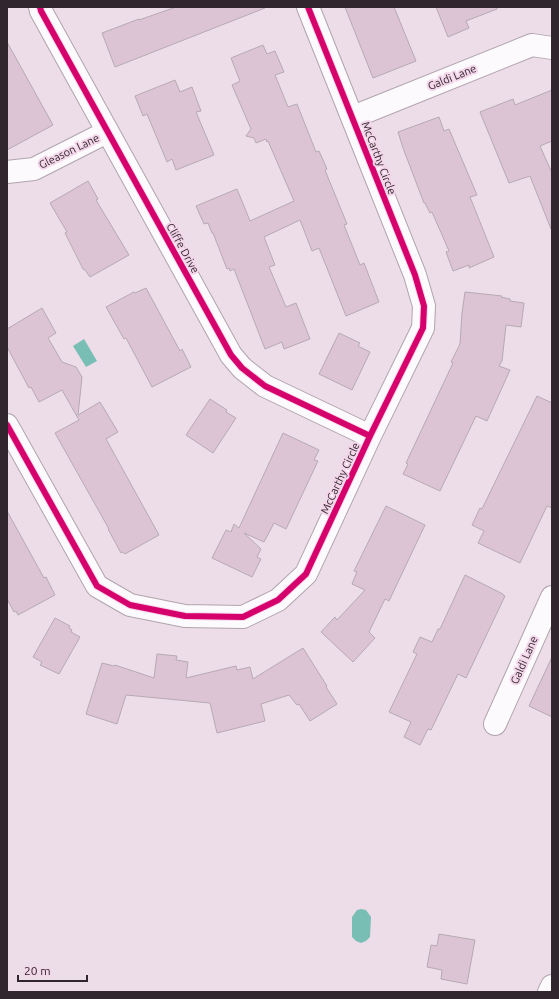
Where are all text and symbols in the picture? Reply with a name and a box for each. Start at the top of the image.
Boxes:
street label: Galdi Lane [426,62,478,92]
street label: McCarthy Circle [360,120,398,196]
street label: Gleason Lane [37,131,101,171]
street label: Cliffe Drive [164,221,202,275]
street label: McCarthy Circle [318,440,362,516]
street label: Galdi Lane [508,634,540,686]
scale bar [18,957,87,983]
text: 20 m [24,964,51,977]

